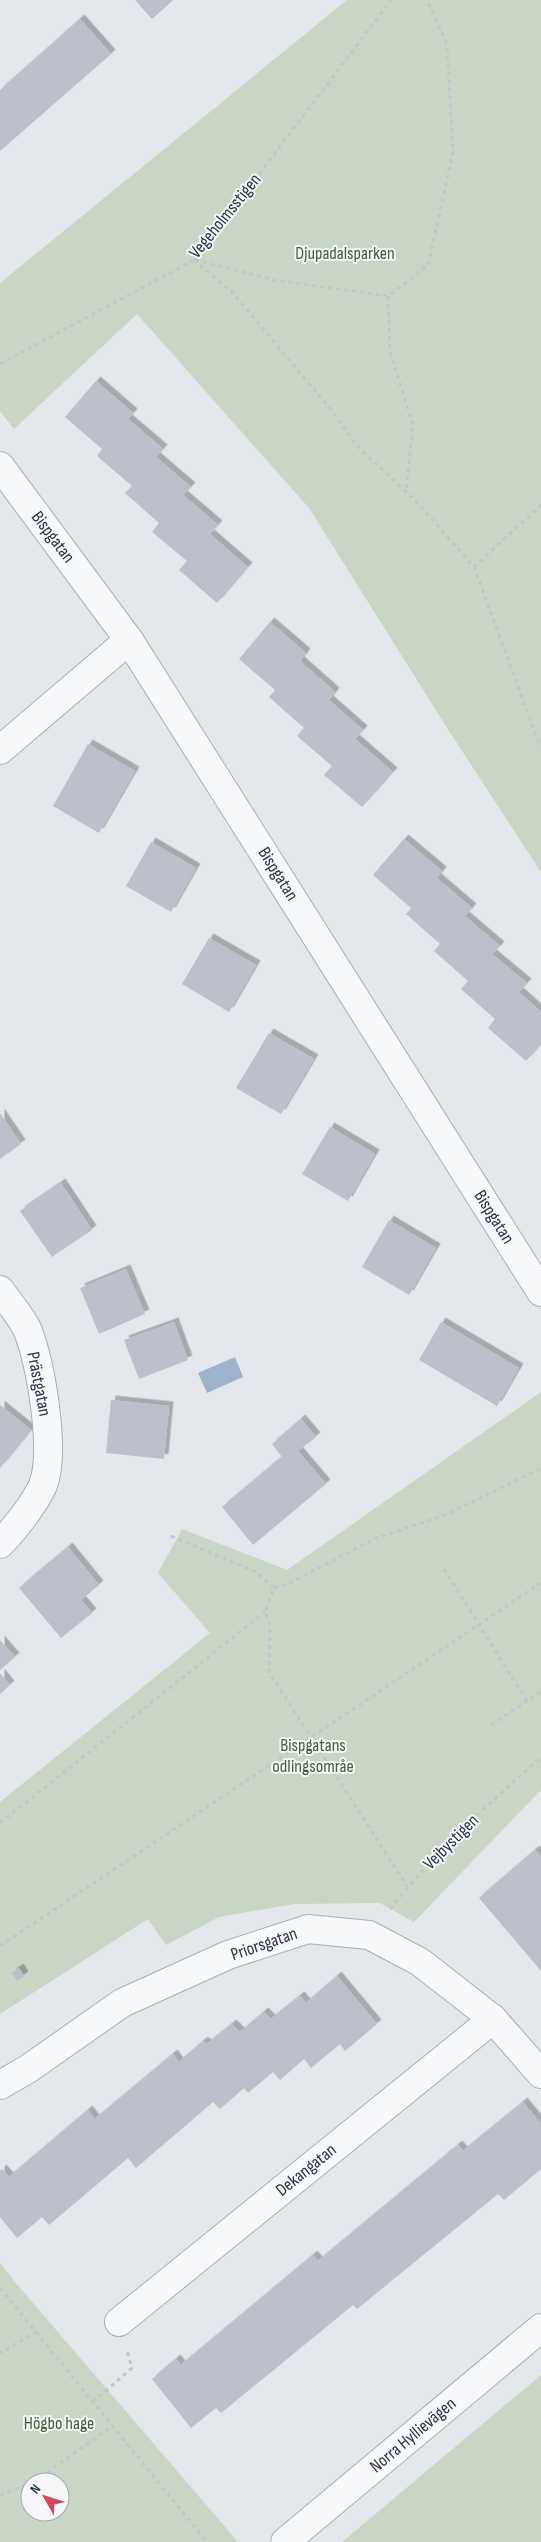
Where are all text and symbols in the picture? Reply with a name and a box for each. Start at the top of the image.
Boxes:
street label: Vegeholmsstigen [184,169,266,263]
park label: Djupadalsparken [295,243,395,264]
street label: Bispgatan [27,507,79,567]
street label: Bispgatan [253,843,303,905]
street label: Bispgatan [469,1186,519,1248]
street label: Prästgatan [22,1350,56,1418]
park label: Bispgatans odlingsområe [272,1735,354,1777]
street label: Vejbystigen [419,1810,483,1874]
street label: Priorsgatan [228,1923,300,1965]
street label: Dekangatan [272,2139,340,2201]
street label: Norra Hyllievägen [366,2393,460,2477]
park label: Högbo hage [24,2413,94,2434]
north arrow [20,2472,70,2522]
text: N [26,2481,44,2497]

